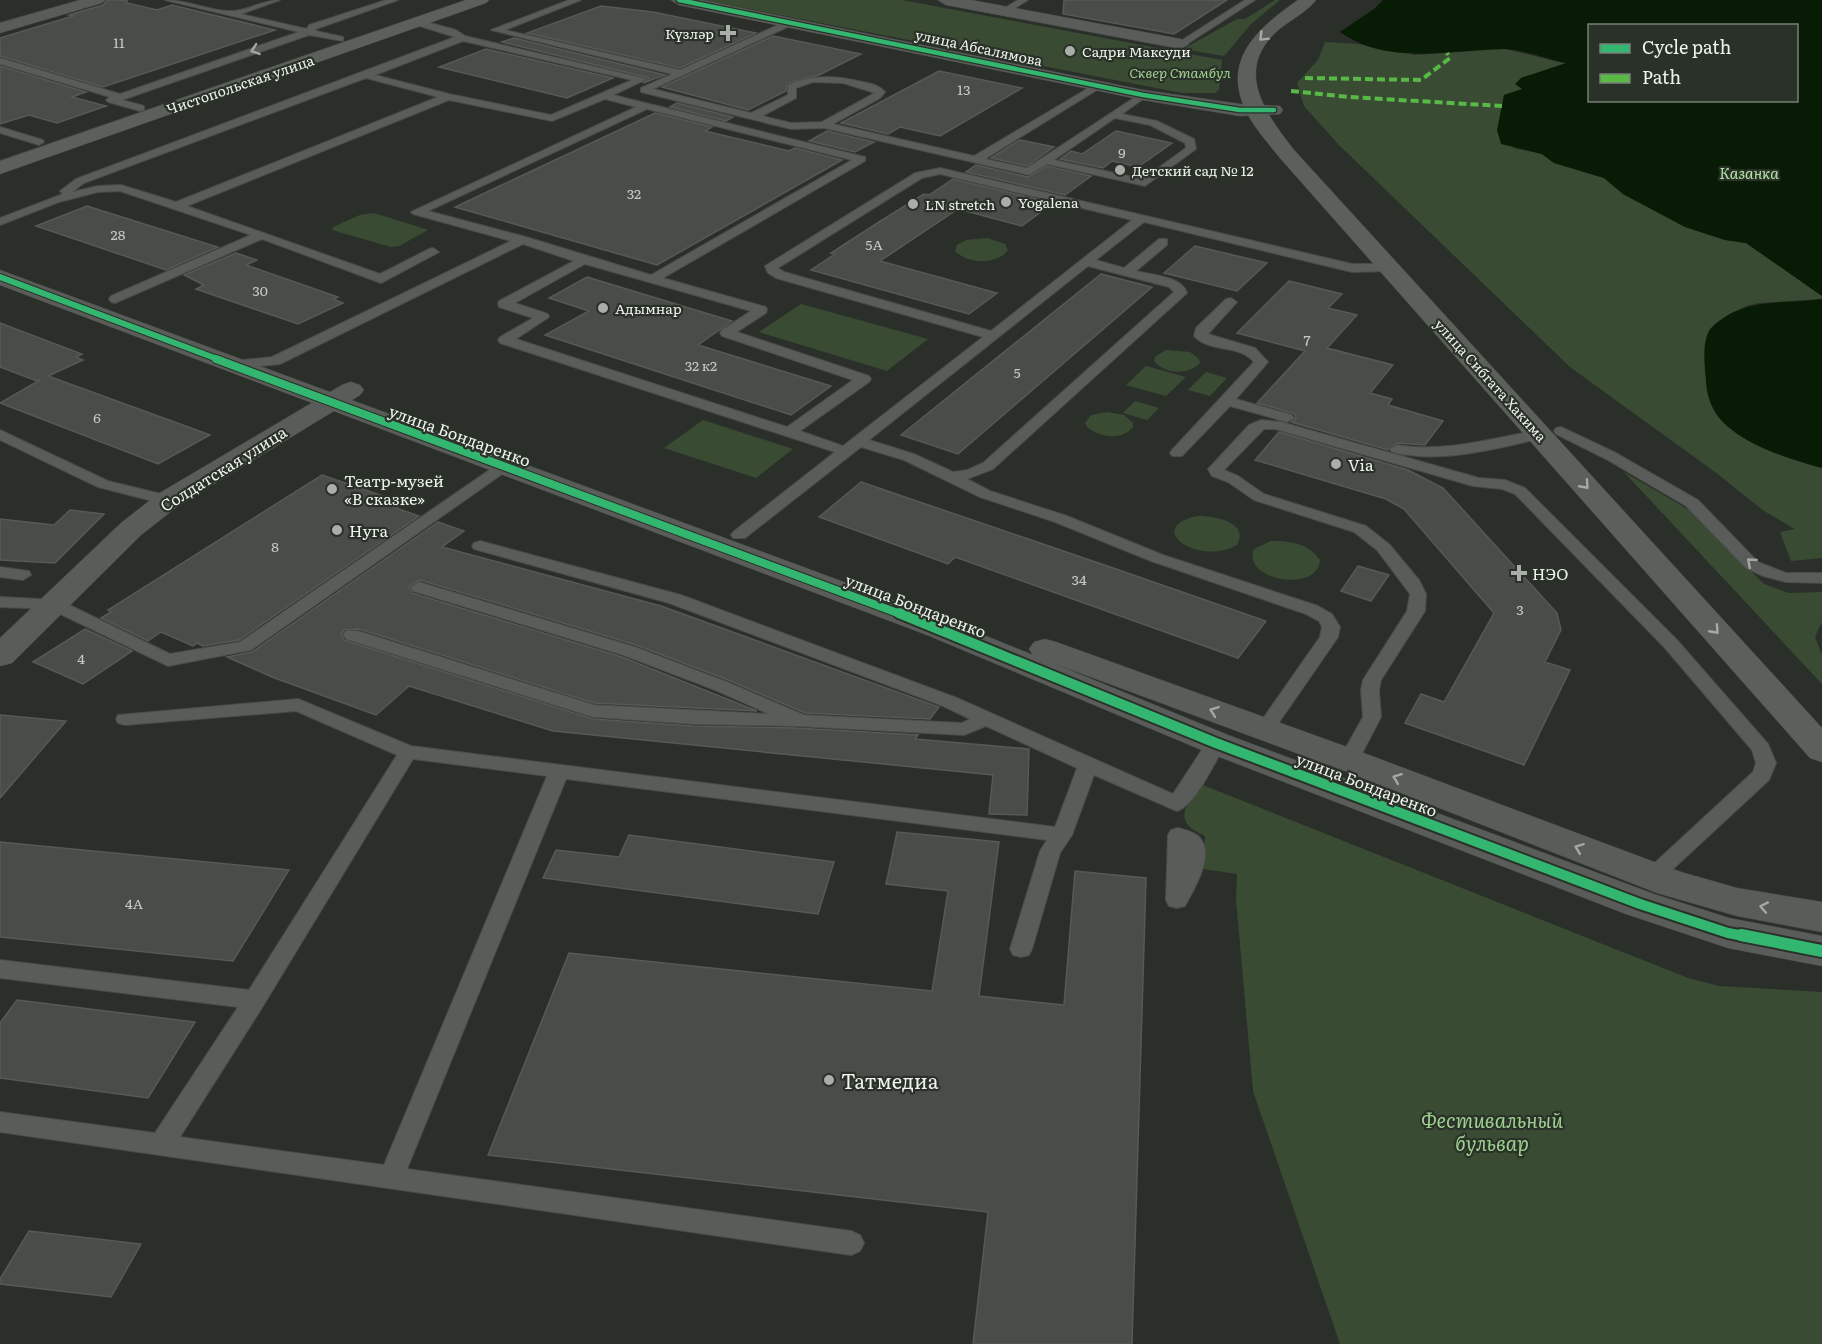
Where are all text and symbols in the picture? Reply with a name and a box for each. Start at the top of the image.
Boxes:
place label: Күзләр [665,23,714,43]
marker: Күзләр [719,24,737,42]
street label: улица Абсалямова [913,24,1045,70]
legend [1588,24,1798,102]
one-way arrow [1259,30,1270,40]
house number: 11 [113,32,125,52]
text: Cycle path [1642,33,1731,60]
place label: Садри Максуди [1082,41,1191,61]
one-way arrow [251,43,261,56]
marker: Садри Максуди [1063,44,1077,58]
street label: Чистопольская улица [164,49,317,119]
park label: Сквер Стамбул [1129,62,1231,82]
text: Path [1642,63,1681,90]
house number: 13 [957,79,971,99]
house number: 9 [1118,142,1126,162]
place label: Детский сад № 12 [1132,160,1254,180]
water label: Казанка [1719,161,1779,184]
marker: Детский сад № 12 [1113,163,1127,177]
house number: 32 [627,183,641,203]
place label: Yogalena [1018,192,1079,212]
place label: LN stretch [925,194,995,214]
marker: Yogalena [999,195,1013,209]
marker: LN stretch [906,197,920,211]
house number: 28 [111,224,126,244]
house number: 5А [865,234,883,254]
house number: 30 [252,280,268,300]
place label: Адымнар [615,298,682,318]
marker: Адымнар [596,301,610,315]
street label: улица Сибгата Хакима [1430,314,1552,446]
house number: 7 [1303,329,1311,349]
house number: 32 к2 [685,355,717,375]
house number: 5 [1013,362,1021,382]
street label: улица Бондаренко [386,398,534,472]
house number: 6 [93,407,101,427]
street label: Солдатская улица [155,419,291,517]
place label: Via [1348,452,1374,476]
marker: Via [1329,457,1343,471]
place label: Театр-музей «В сказке» [344,468,444,510]
one-way arrow [1578,478,1589,489]
marker: Театр-музей «В сказке» [325,482,339,496]
place label: Нуга [349,518,388,542]
marker: Нуга [330,523,344,537]
house number: 8 [271,536,279,556]
one-way arrow [1747,558,1757,569]
place label: НЭО [1532,561,1568,585]
marker: НЭО [1510,564,1528,582]
street label: улица Бондаренко [842,567,990,643]
house number: 34 [1071,569,1087,589]
house number: 3 [1516,599,1524,619]
one-way arrow [1708,623,1719,634]
house number: 4 [77,648,85,668]
one-way arrow [1209,706,1220,719]
street label: улица Бондаренко [1293,746,1441,822]
one-way arrow [1392,773,1403,786]
one-way arrow [1574,843,1585,855]
house number: 4А [125,893,144,913]
one-way arrow [1760,901,1770,914]
place label: Татмедиа [841,1065,939,1095]
marker: Татмедиа [822,1073,836,1087]
park label: Фестивальный бульвар [1421,1104,1563,1157]

